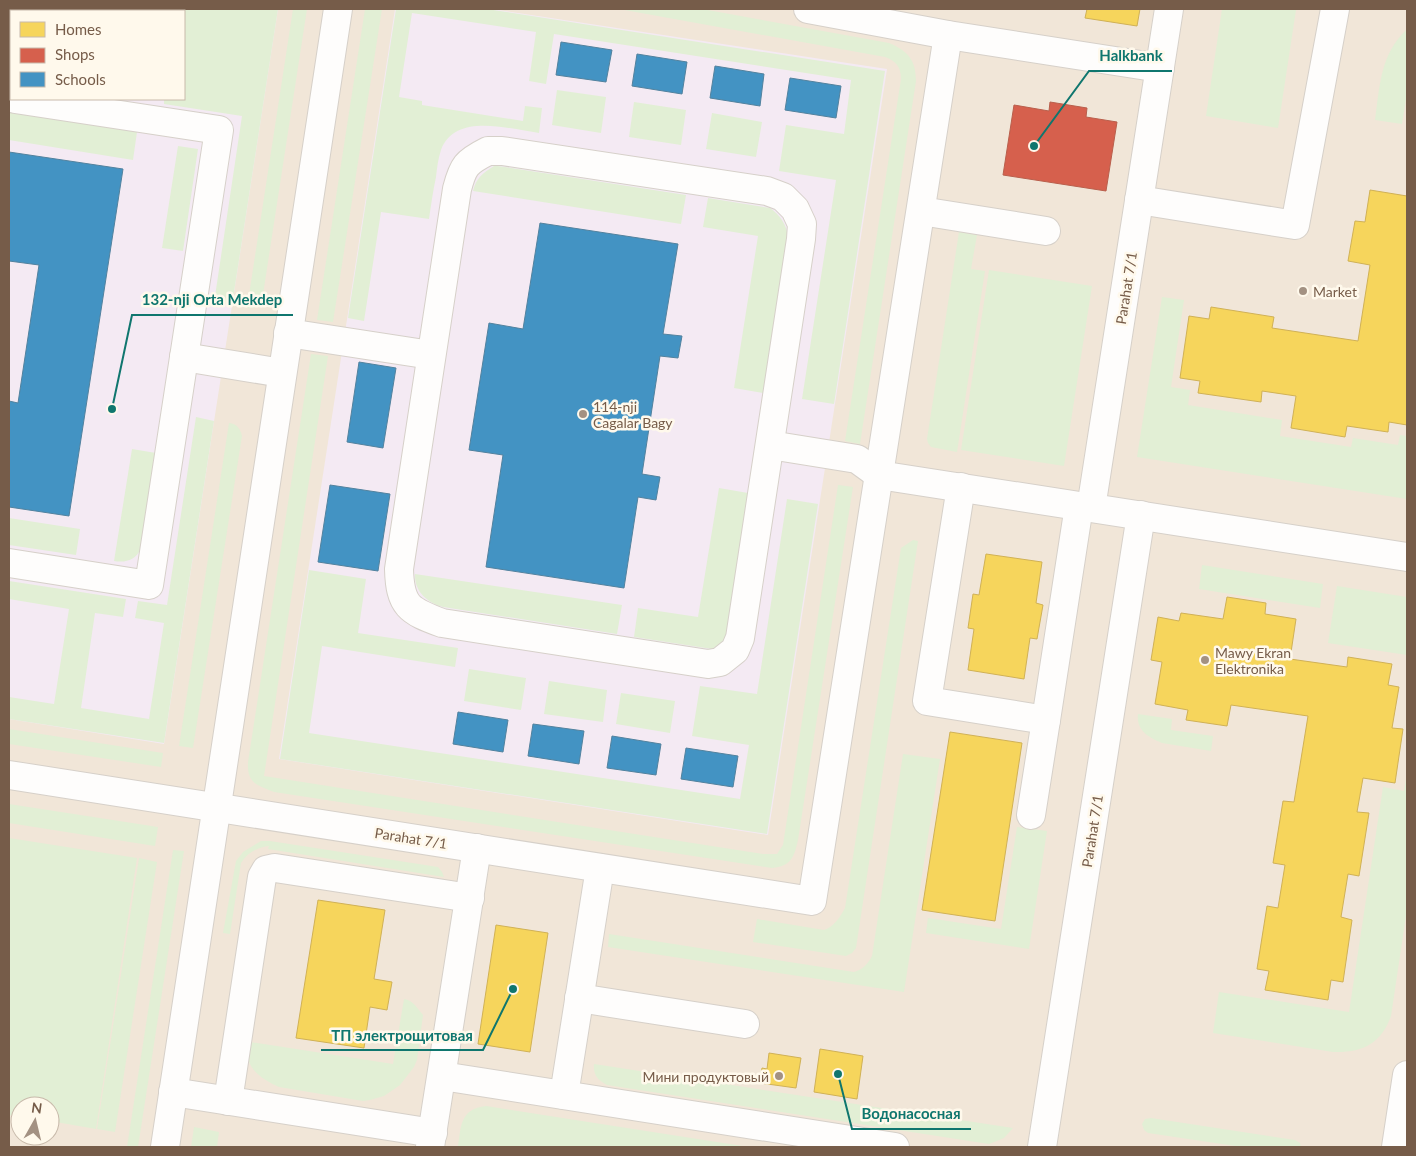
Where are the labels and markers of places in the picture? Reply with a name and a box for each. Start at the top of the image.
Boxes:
callout: Halkbank [1089,41,1172,71]
place label: Market [1313,283,1357,300]
callout: 132-nji Orta Mekdep [132,285,293,315]
marker: Market [1297,285,1309,297]
place label: 114-nji Cagalar Bagy [593,398,673,431]
marker: 114-nji Cagalar Bagy [577,408,589,420]
place label: Mawy Ekran Elektronika [1215,644,1291,677]
marker: Mawy Ekran Elektronika [1199,654,1211,666]
callout: ТП электрощитовая [321,1020,483,1050]
place label: Мини продуктовый [643,1068,769,1085]
marker: Мини продуктовый [773,1070,785,1082]
callout: Водонасосная [852,1099,971,1129]

